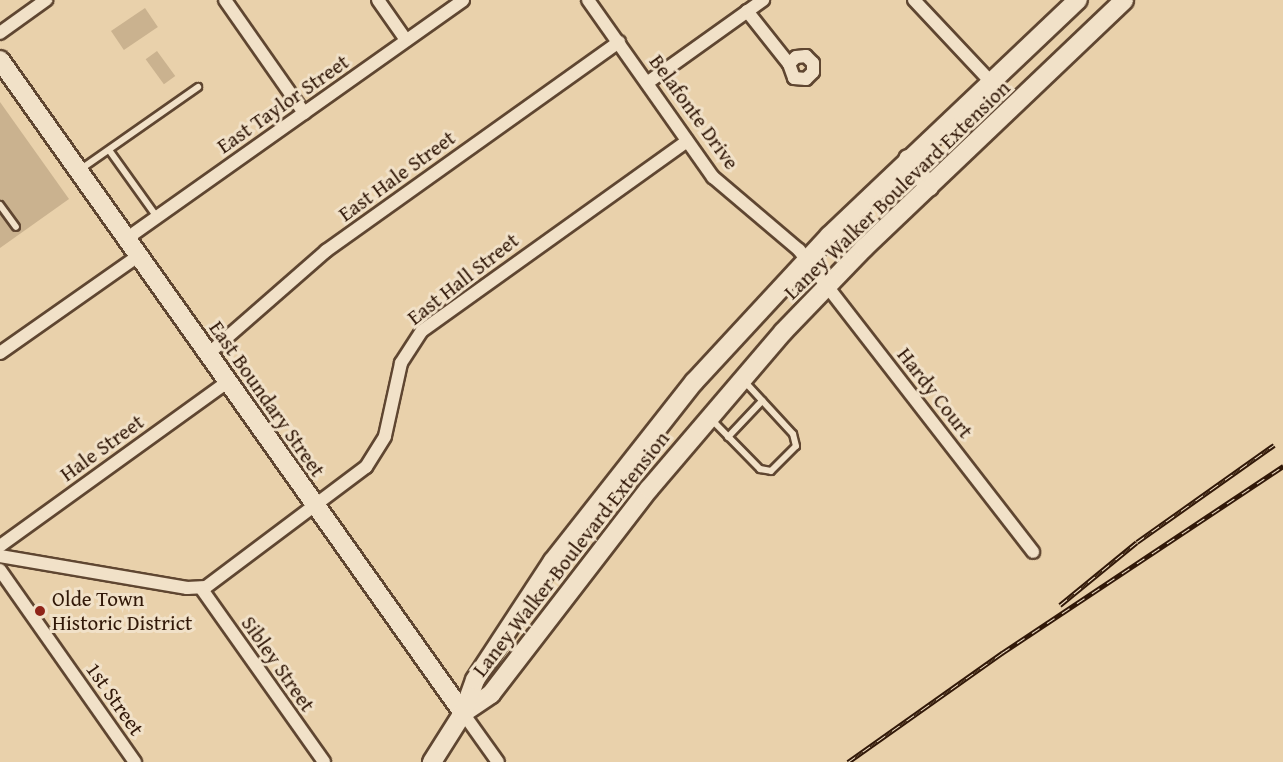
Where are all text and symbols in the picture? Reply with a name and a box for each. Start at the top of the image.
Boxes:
street label: East Taylor Street [212,49,354,159]
street label: Belafonte Drive [644,50,744,174]
street label: Laney Walker Boulevard Extension [779,75,1015,305]
street label: East Hale Street [334,125,460,227]
street label: East Hall Street [402,228,524,330]
street label: East Boundary Street [204,316,330,482]
street label: Hardy Court [892,343,978,443]
street label: Hale Street [55,409,149,487]
street label: Laney Walker Boulevard Extension [467,426,675,682]
place label: Olde Town Historic District [52,586,192,636]
marker: Olde Town Historic District [33,604,47,618]
street label: Sibley Street [236,611,320,717]
street label: 1st Street [81,658,149,740]

